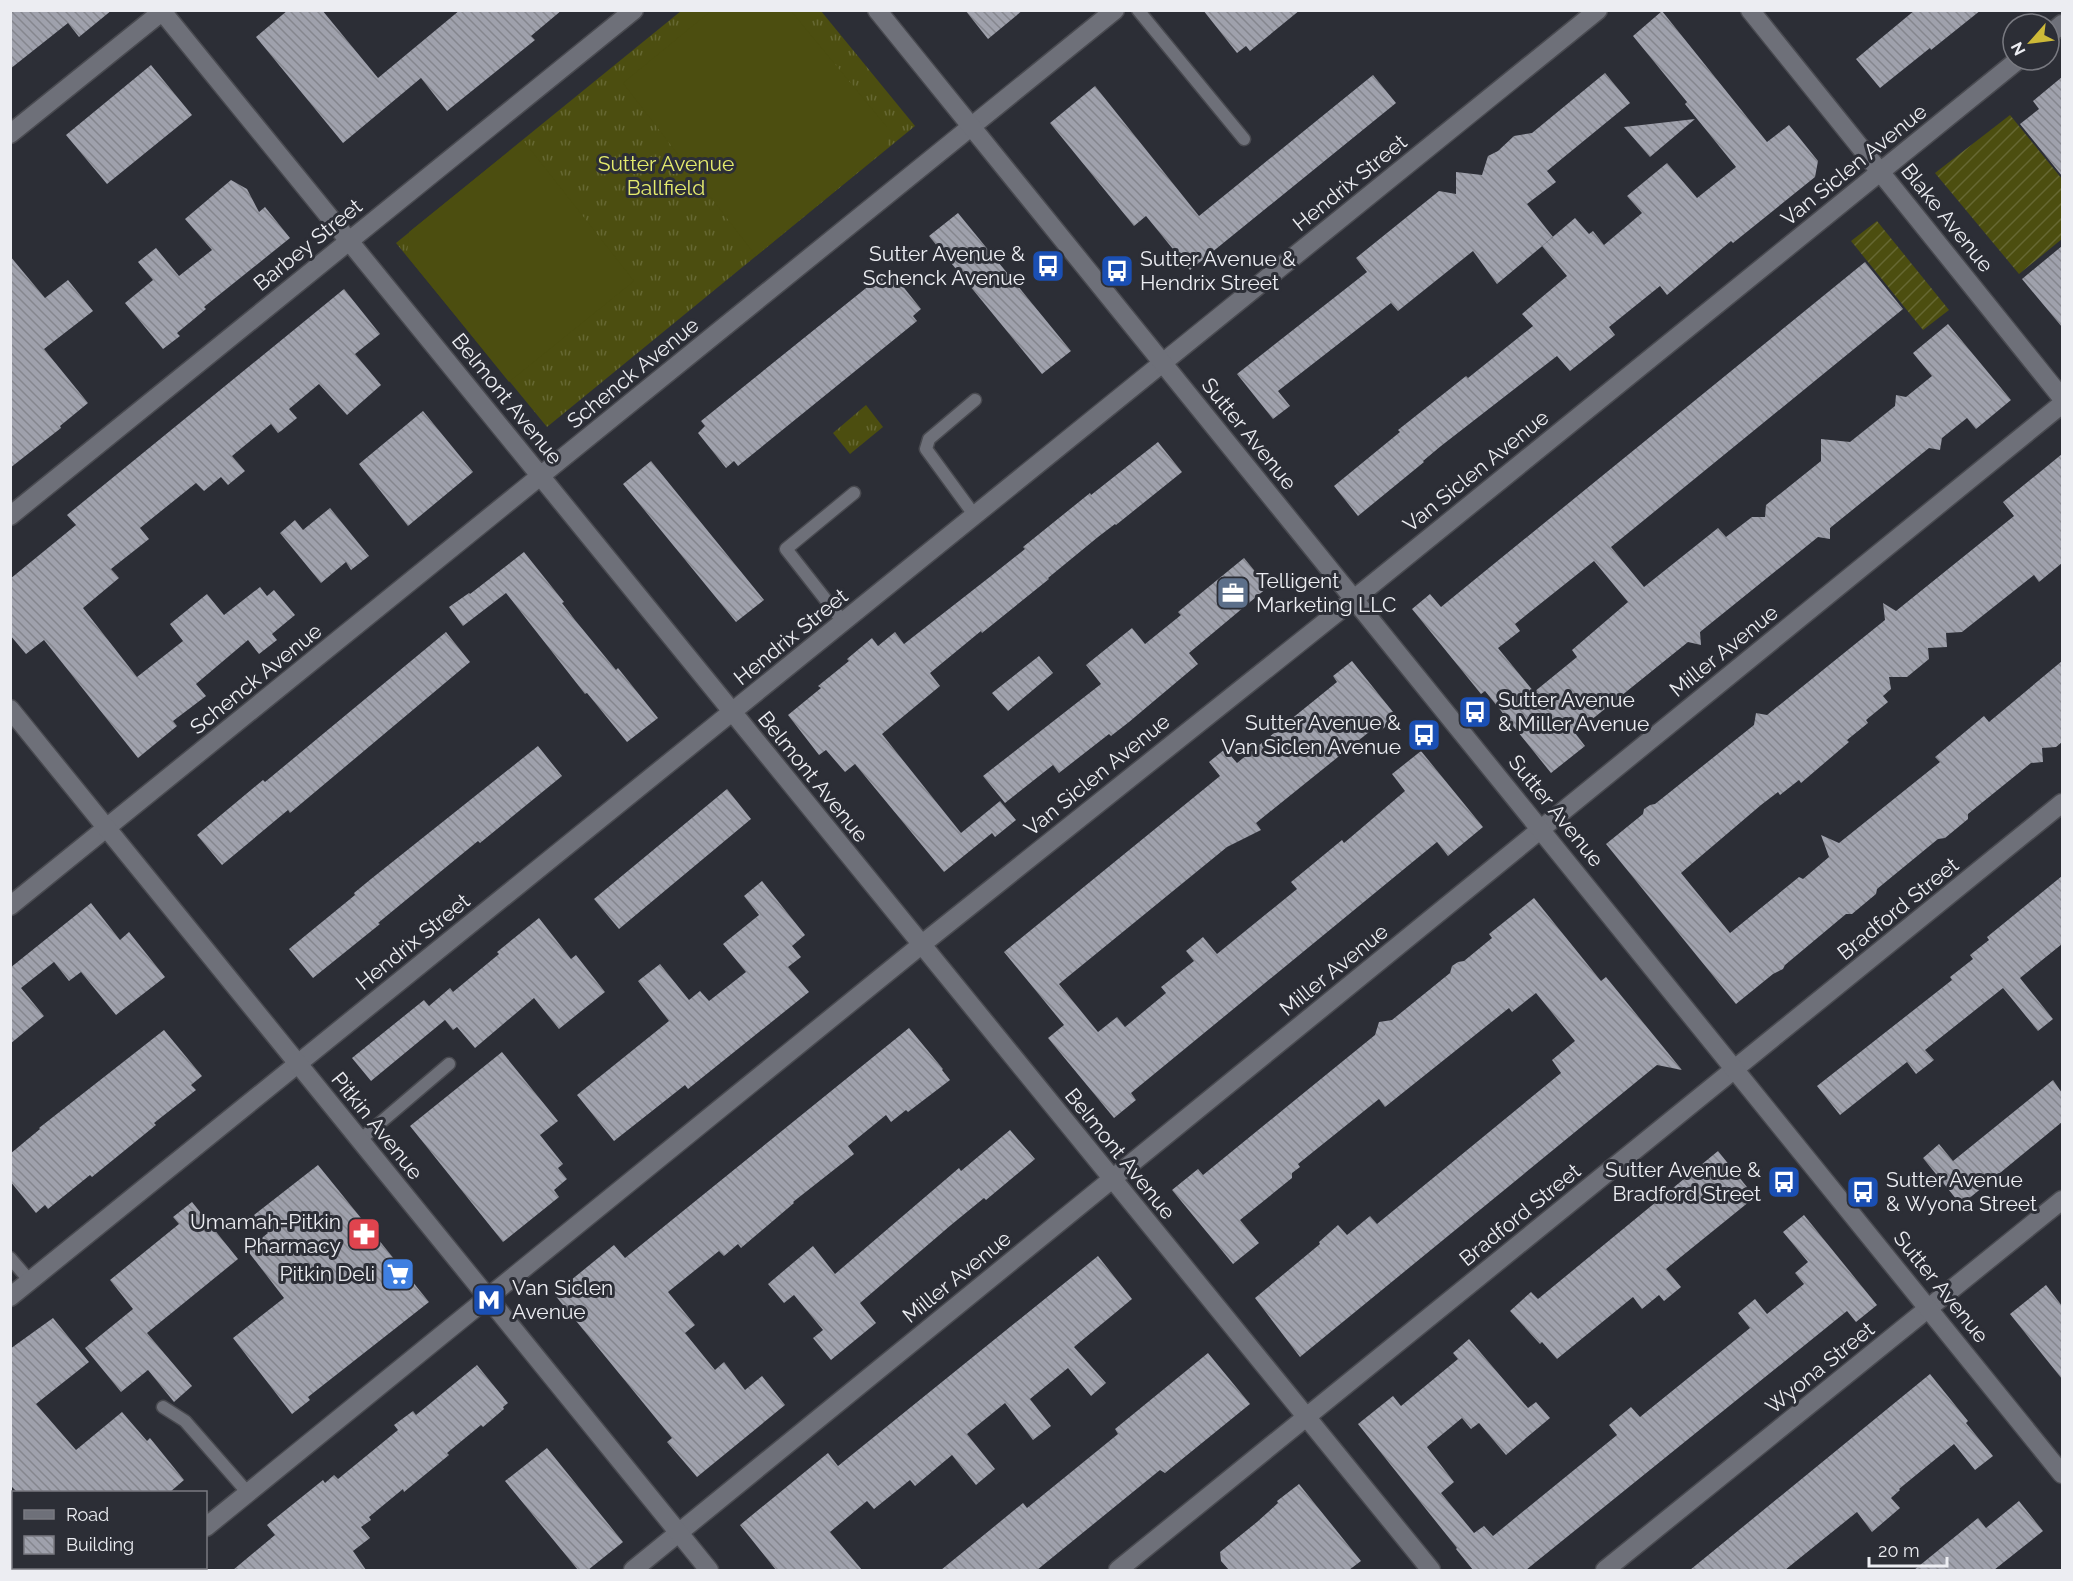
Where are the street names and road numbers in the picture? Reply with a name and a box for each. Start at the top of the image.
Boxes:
street label: Van Siclen Avenue [1776,98,1931,231]
street label: Hendrix Street [1288,129,1412,236]
street label: Blake Avenue [1896,158,1999,277]
street label: Barbey Street [248,193,367,296]
street label: Schenck Avenue [562,312,704,433]
street label: Belmont Avenue [447,328,568,469]
street label: Sutter Avenue [1197,373,1302,495]
street label: Van Siclen Avenue [1398,404,1553,537]
street label: Hendrix Street [729,583,853,690]
street label: Miller Avenue [1665,599,1783,702]
street label: Schenck Avenue [185,618,327,739]
street label: Belmont Avenue [753,706,874,847]
street label: Van Siclen Avenue [1019,708,1174,841]
street label: Sutter Avenue [1504,750,1609,872]
street label: Bradford Street [1832,852,1963,965]
street label: Hendrix Street [351,888,475,995]
street label: Miller Avenue [1275,918,1393,1021]
street label: Pitkin Avenue [326,1067,428,1184]
street label: Belmont Avenue [1060,1083,1181,1224]
street label: Bradford Street [1454,1158,1585,1271]
street label: Miller Avenue [898,1225,1016,1328]
street label: Sutter Avenue [1889,1226,1994,1348]
street label: Wyona Street [1760,1316,1879,1419]

